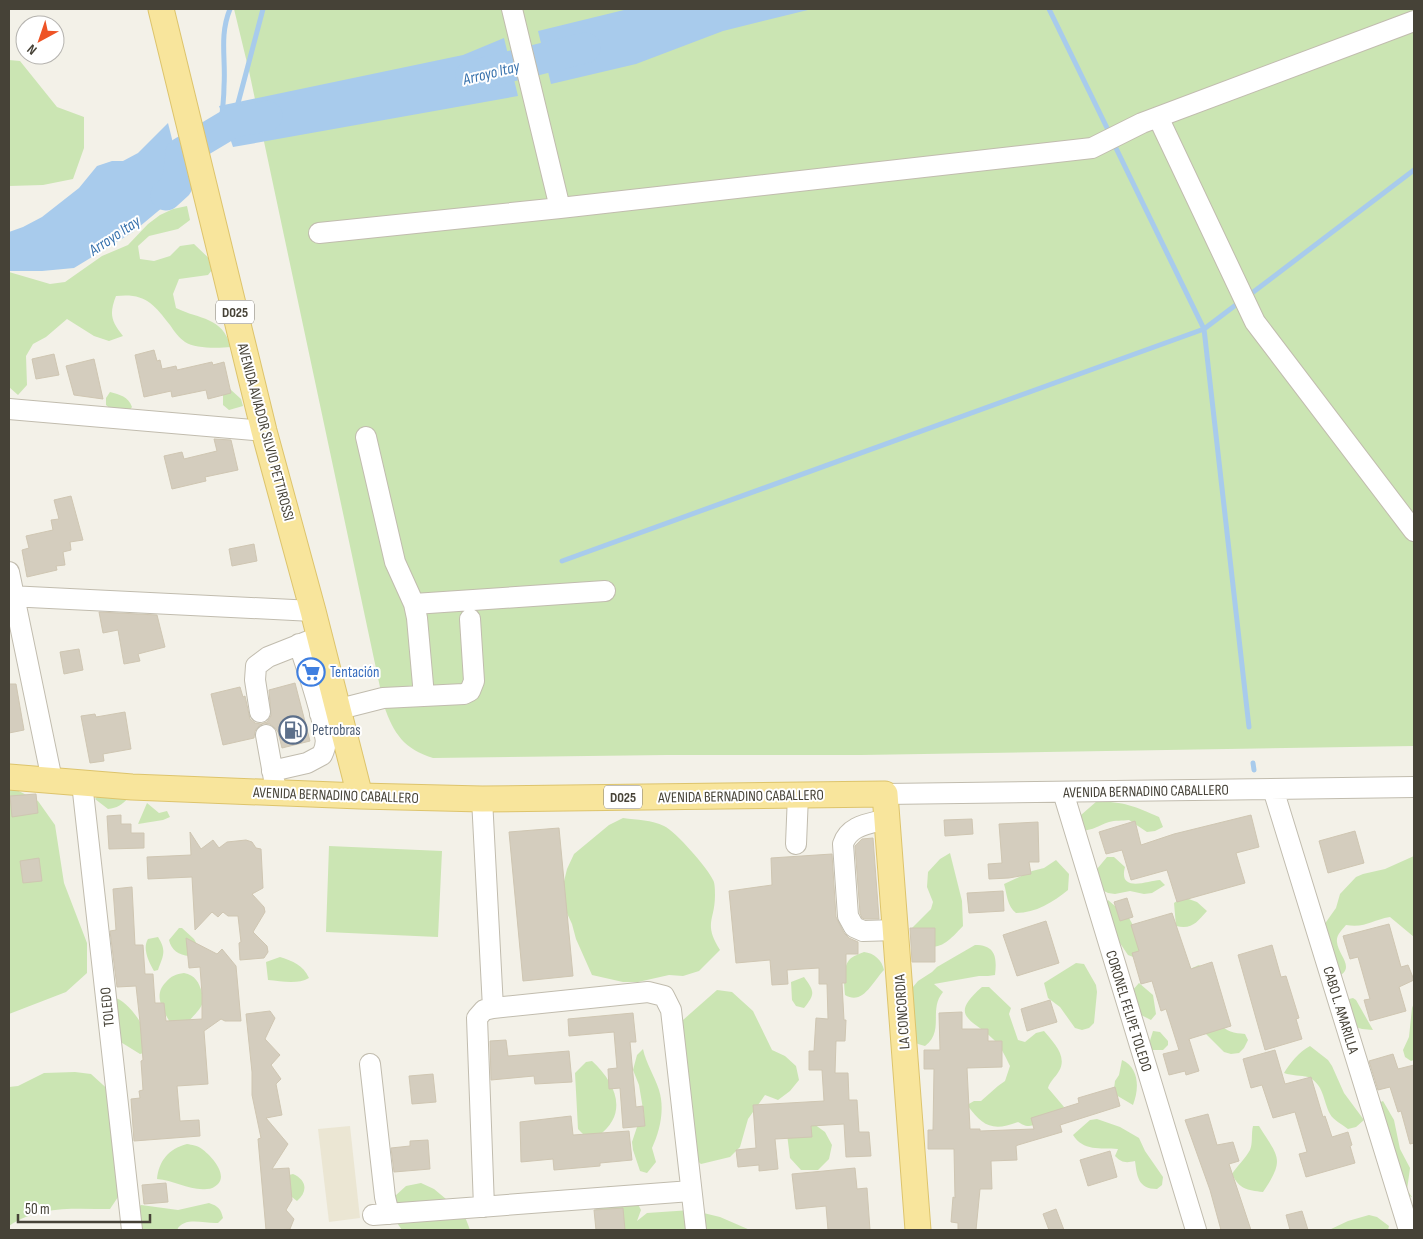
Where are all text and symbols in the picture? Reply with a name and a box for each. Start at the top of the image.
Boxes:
north arrow [15,15,65,65]
text: N [24,41,40,58]
water label: Arroyo Itay [460,57,522,90]
water label: Arroyo Itay [85,212,145,261]
road number: D025 [216,300,254,324]
street label: AVENIDA AVIADOR SILVIO PETTIROSSI [232,340,298,523]
supermarket icon: Tentación [296,657,326,687]
place label: Tentación [330,663,379,682]
fuel station icon: Petrobras [278,715,308,745]
place label: Petrobras [312,721,361,740]
street label: AVENIDA BERNADINO CABALLERO [1062,781,1229,802]
street label: AVENIDA BERNADINO CABALLERO [252,783,419,808]
road number: D025 [604,786,642,809]
street label: AVENIDA BERNADINO CABALLERO [657,786,824,807]
street label: CORONEL FELIPE TOLEDO [1101,948,1156,1074]
street label: CABO L. AMARILLA [1318,964,1363,1057]
street label: LA CONCORDIA [890,973,915,1050]
street label: TOLEDO [96,986,119,1028]
scale bar [18,1192,150,1224]
text: 50 m [25,1200,50,1219]

